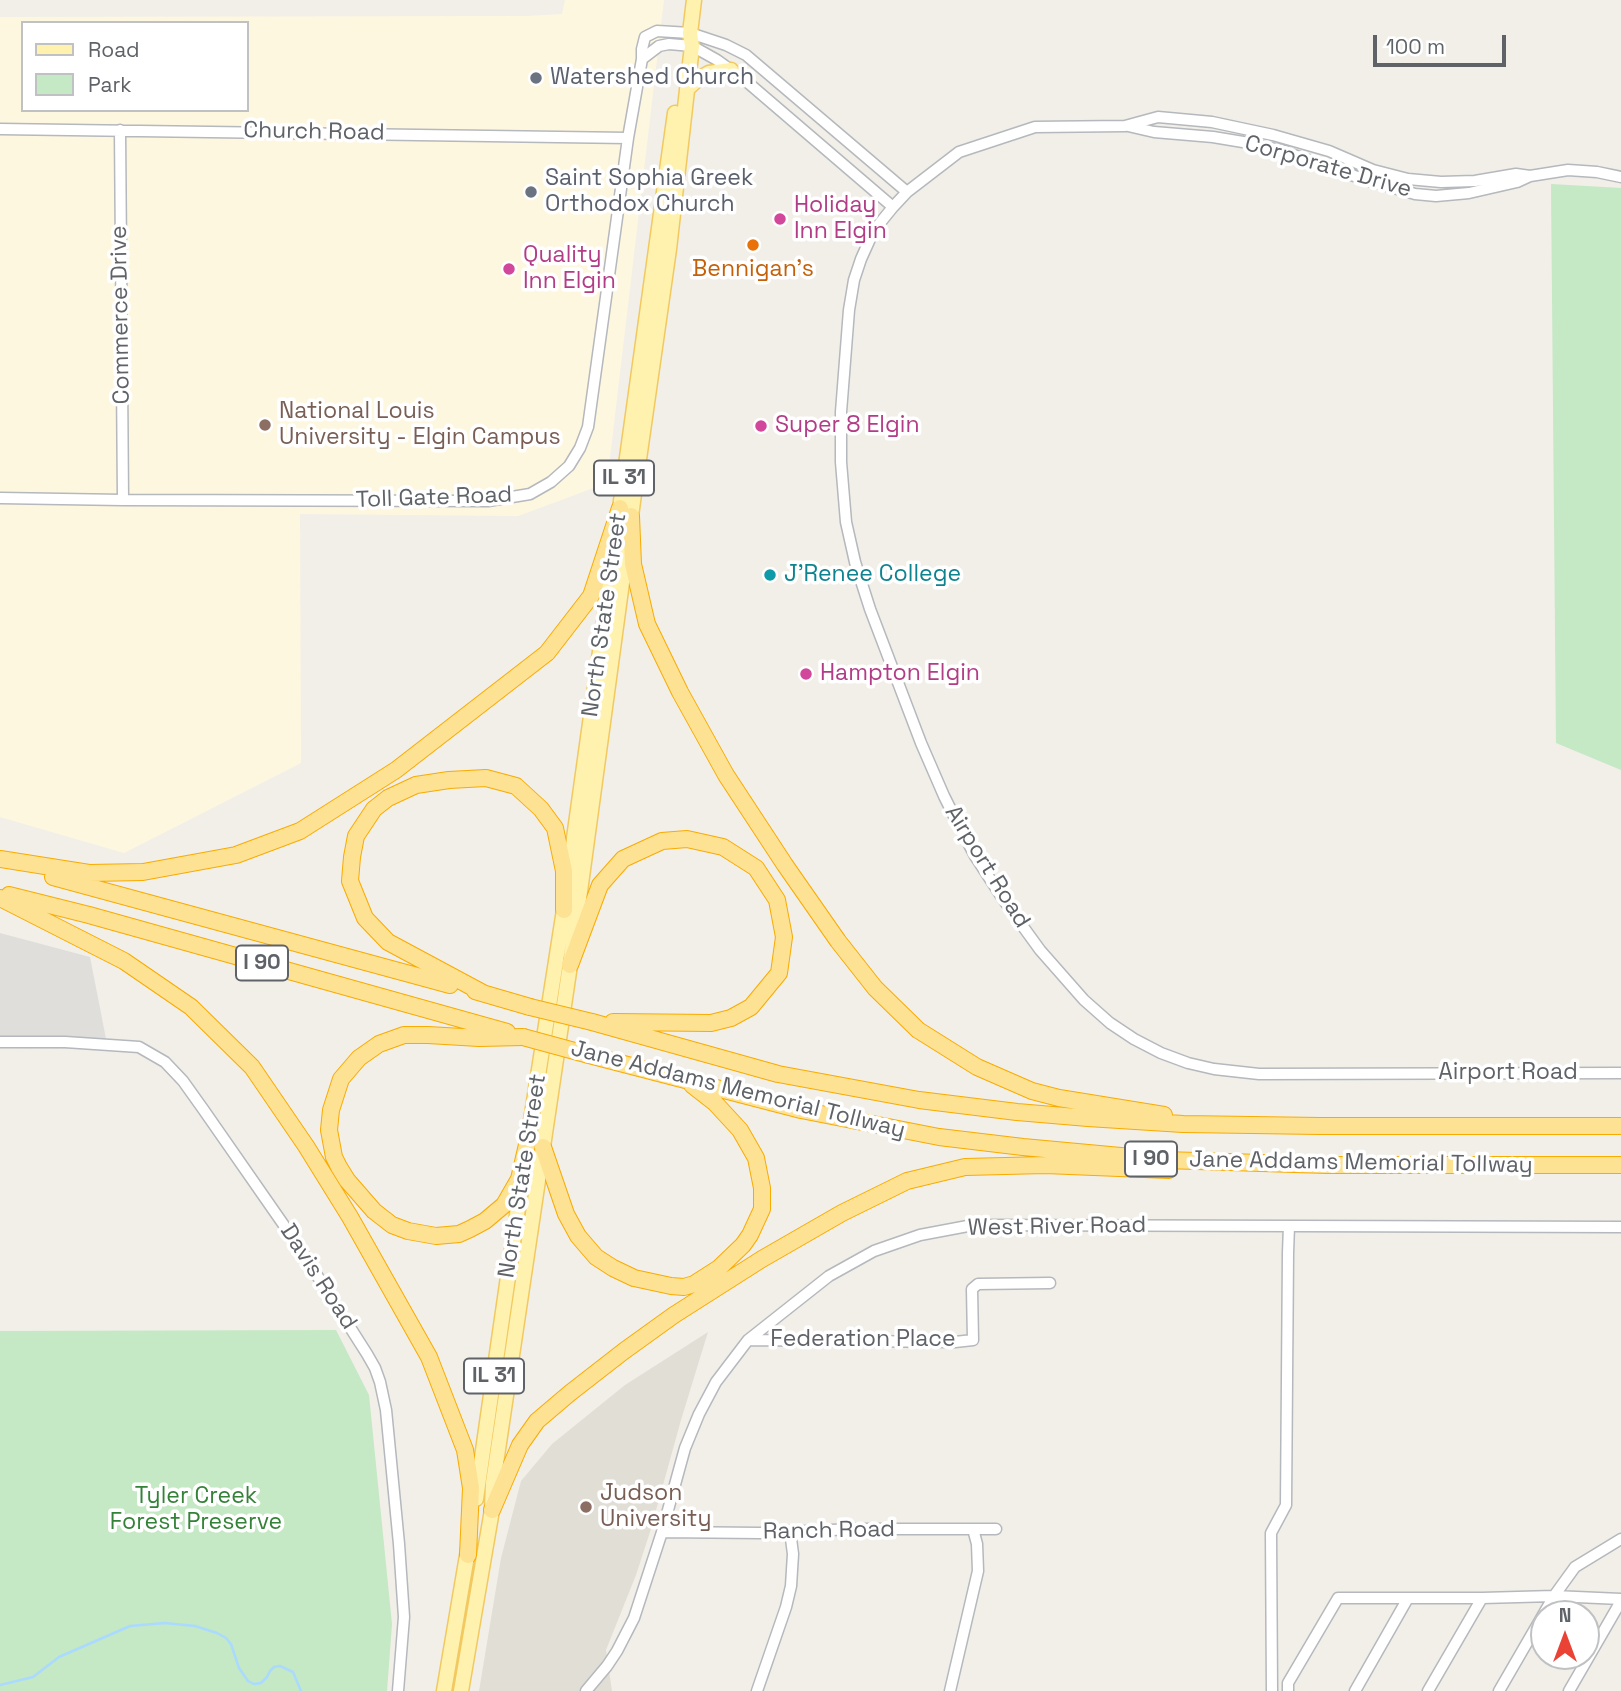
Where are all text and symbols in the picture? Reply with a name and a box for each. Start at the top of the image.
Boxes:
legend [21,21,248,112]
scale bar [1376,21,1509,65]
text: 100 m [1386,33,1445,60]
text: Road [88,36,140,63]
place label: Watershed Church [550,64,754,92]
marker: Watershed Church [528,70,544,86]
text: Park [88,71,132,98]
street label: Church Road [243,117,385,147]
street label: Corporate Drive [1241,130,1415,204]
place label: Saint Sophia Greek Orthodox Church [545,165,753,219]
marker: Saint Sophia Greek Orthodox Church [523,184,539,200]
place label: Holiday Inn Elgin [794,192,887,246]
marker: Holiday Inn Elgin [772,211,788,227]
street label: Commerce Drive [106,225,136,405]
marker: Bennigan's [745,237,761,253]
place label: Quality Inn Elgin [523,242,616,296]
place label: Bennigan's [692,256,814,284]
marker: Quality Inn Elgin [501,261,517,277]
place label: National Louis University - Elgin Campus [279,398,561,452]
place label: Super 8 Elgin [775,412,920,440]
marker: National Louis University - Elgin Campus [257,417,273,433]
marker: Super 8 Elgin [753,418,769,434]
road number: IL 31 [594,461,654,496]
street label: Toll Gate Road [355,481,513,515]
street label: North State Street [577,511,633,719]
place label: J'Renee College [784,561,961,589]
marker: J'Renee College [762,567,778,583]
place label: Hampton Elgin [820,660,980,688]
marker: Hampton Elgin [798,666,814,682]
street label: Airport Road [938,801,1036,933]
road number: I 90 [236,946,288,981]
street label: Jane Addams Memorial Tollway [568,1035,908,1145]
street label: Airport Road [1438,1059,1578,1087]
street label: North State Street [493,1072,553,1280]
road number: I 90 [1125,1142,1177,1176]
street label: Jane Addams Memorial Tollway [1189,1146,1533,1180]
street label: West River Road [968,1212,1146,1242]
street label: Davis Road [274,1219,362,1335]
street label: Federation Place [770,1326,956,1354]
road number: IL 31 [464,1358,524,1394]
place label: Judson University [600,1480,711,1534]
park label: Tyler Creek Forest Preserve [110,1483,282,1537]
marker: Judson University [578,1499,594,1515]
street label: Ranch Road [763,1516,895,1546]
north arrow [1530,1600,1600,1670]
text: N [1559,1603,1571,1628]

